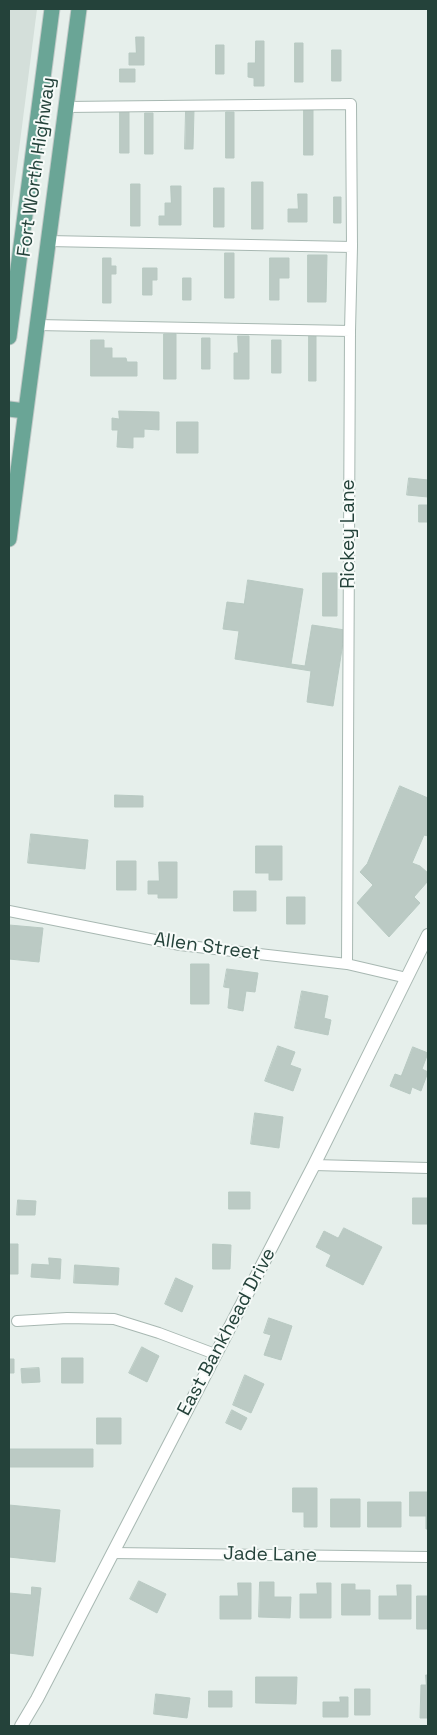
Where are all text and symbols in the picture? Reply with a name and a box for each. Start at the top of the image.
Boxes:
street label: Fort Worth Highway [13,76,61,258]
street label: Rickey Lane [338,479,360,589]
street label: Allen Street [152,928,262,966]
street label: East Bankhead Drive [173,1244,281,1420]
street label: Jade Lane [223,1543,317,1567]

